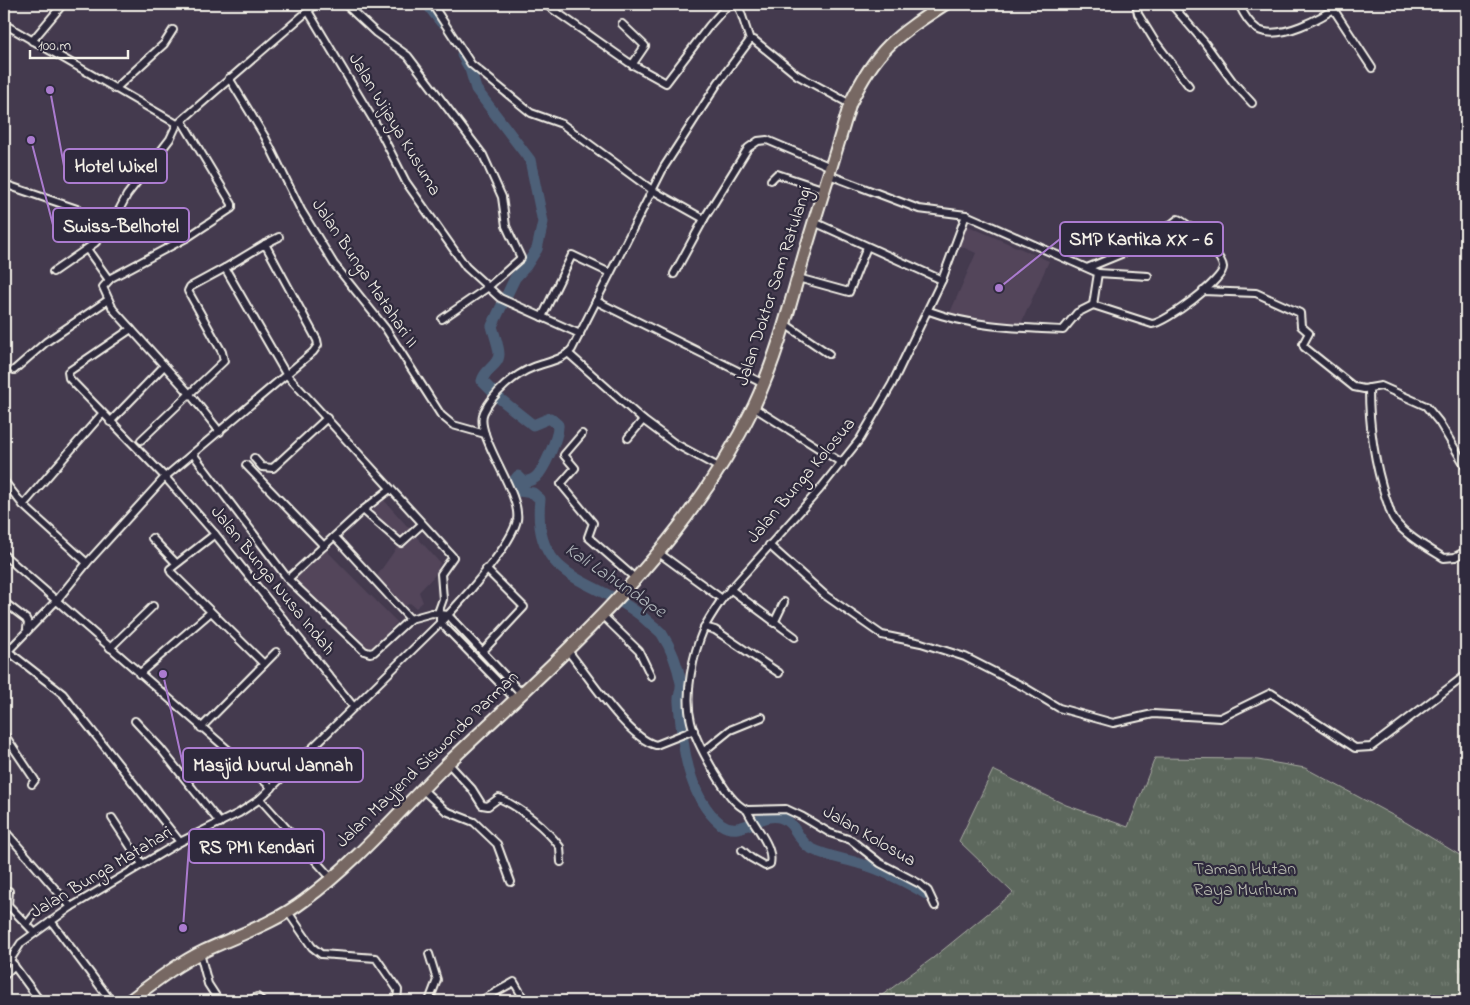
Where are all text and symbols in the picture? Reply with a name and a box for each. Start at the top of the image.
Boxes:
scale bar [30,28,128,60]
text: 100 m [38,35,71,57]
street label: Jalan Wijaya Kusuma [341,49,447,201]
callout: Hotel Wixel [64,149,167,183]
text: Hotel Wixel [74,154,158,181]
street label: Jalan Doktor Sam Ratulangi [730,183,821,390]
street label: Jalan Bunga Matahari II [304,194,424,354]
callout: Swiss-Belhotel [53,208,189,242]
text: Swiss-Belhotel [63,214,179,241]
callout: SMP Kartika XX - 6 [1060,222,1223,256]
text: SMP Kartika XX - 6 [1069,227,1213,254]
street label: Jalan Bunga Kolosua [742,412,863,550]
street label: Jalan Bunga Nusa Indah [203,501,340,662]
water label: Kali Lahundape [559,537,672,626]
street label: Jalan Mayjend Siswondo Parman [331,665,525,855]
callout: Masjid Nurul Jannah [183,748,363,782]
text: Masjid Nurul Jannah [193,753,353,780]
street label: Jalan Kolosua [818,800,920,874]
street label: Jalan Bunga Matahari [26,820,179,927]
callout: RS PMI Kendari [189,829,324,863]
text: RS PMI Kendari [199,835,315,862]
park label: Taman Hutan Raya Murhum [1193,857,1297,904]

